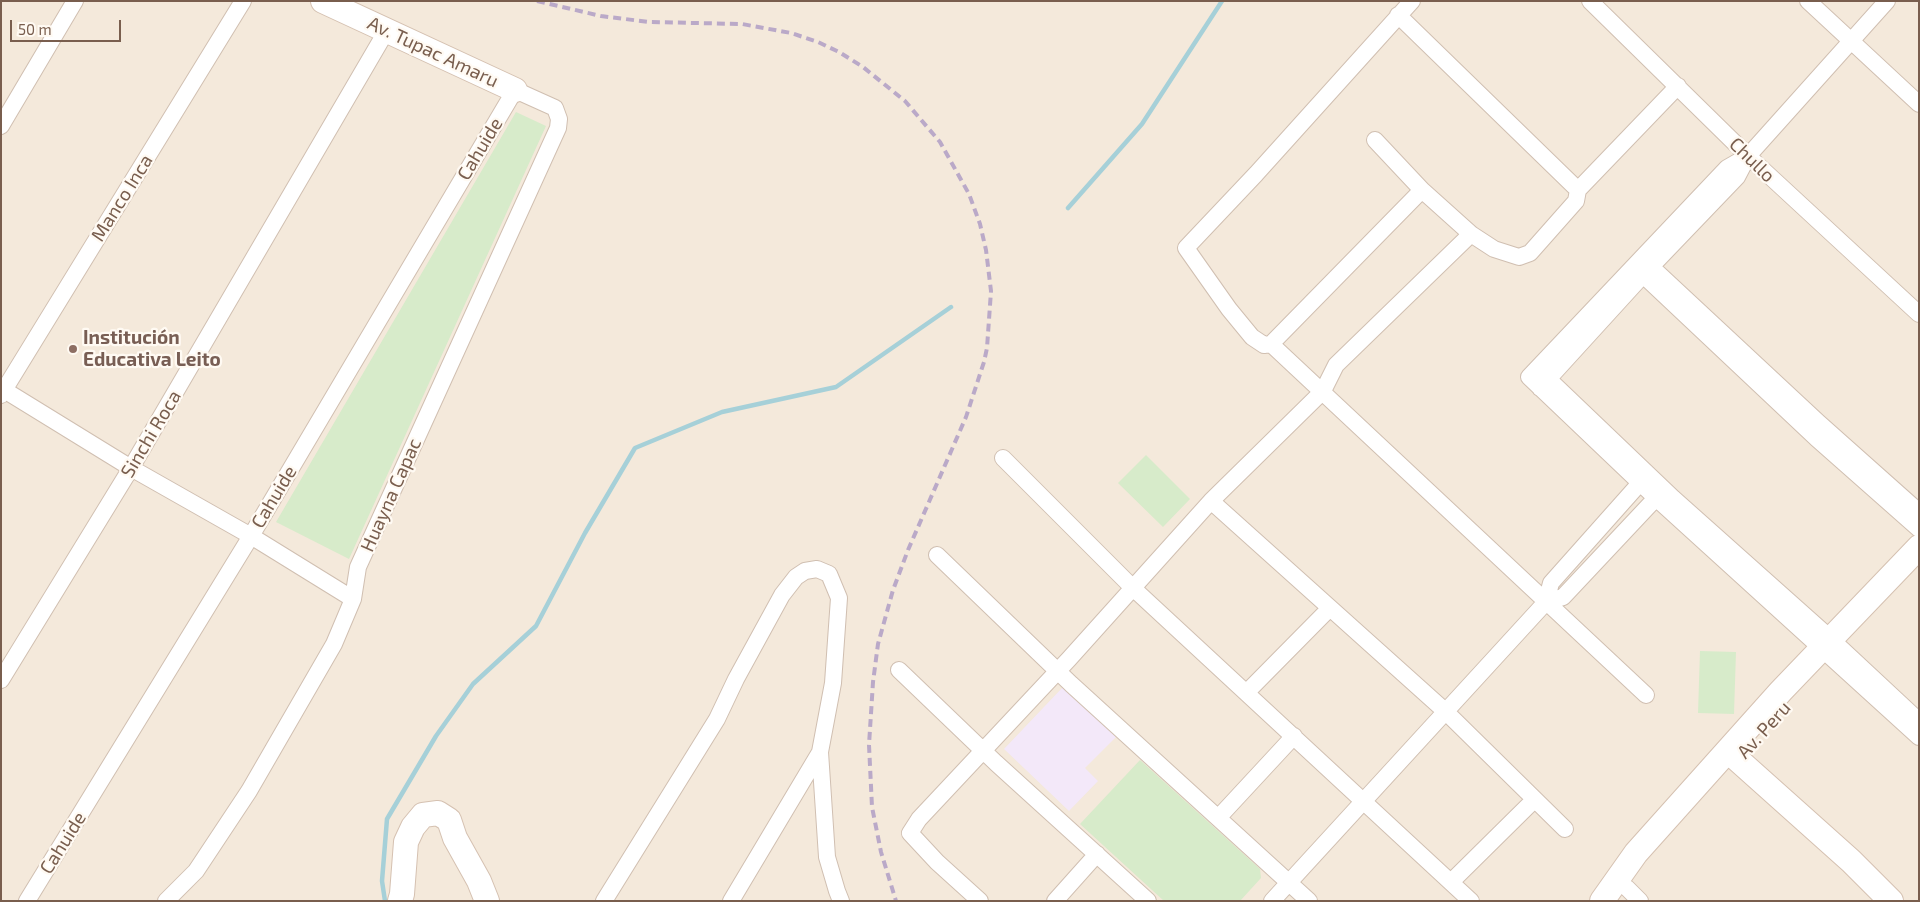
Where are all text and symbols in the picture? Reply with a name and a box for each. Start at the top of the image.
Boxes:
scale bar [12,10,124,42]
street label: Av. Tupac Amaru [364,12,502,92]
text: 50 m [18,20,52,38]
street label: Cahuide [452,114,508,184]
street label: Chullo [1724,133,1780,187]
street label: Manco Inca [86,150,158,246]
place label: Institución Educativa Leito [83,327,221,371]
marker: Institución Educativa Leito [67,343,79,355]
street label: Sinchi Roca [116,386,186,482]
street label: Huayna Capac [356,435,426,555]
street label: Cahuide [246,462,302,532]
street label: Av. Peru [1732,697,1796,763]
street label: Cahuide [35,808,91,878]

